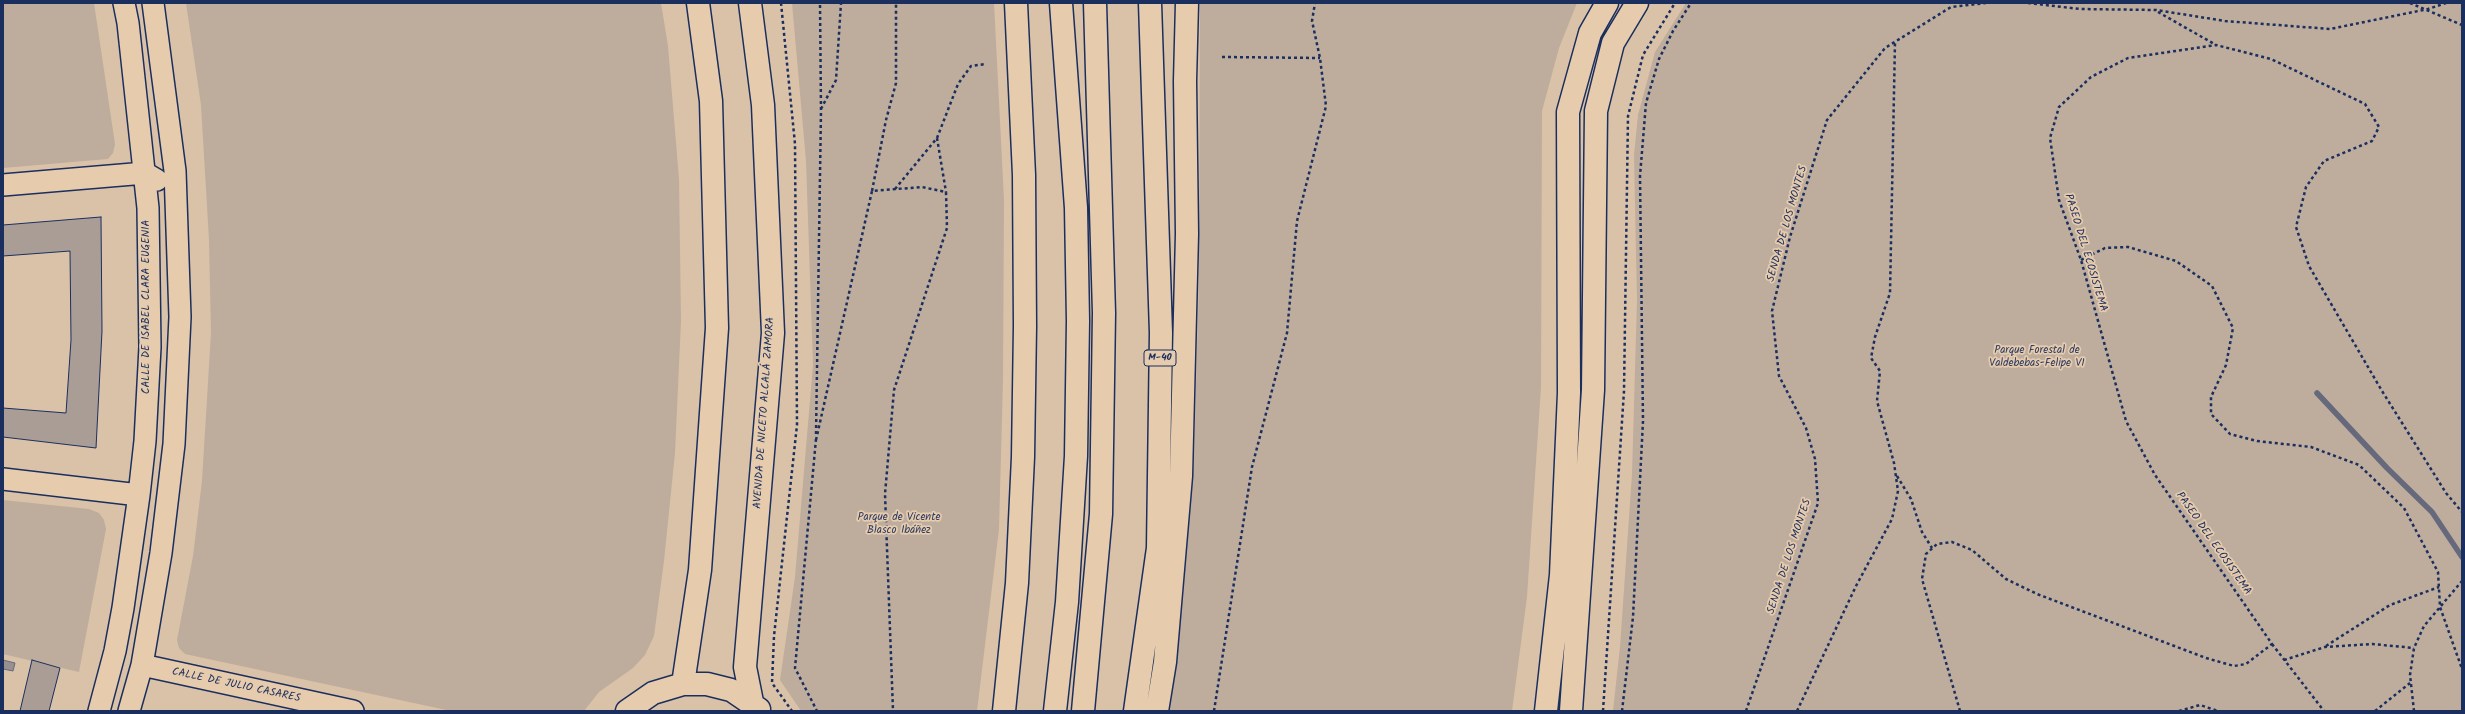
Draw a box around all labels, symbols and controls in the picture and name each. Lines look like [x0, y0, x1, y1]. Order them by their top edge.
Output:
street label: SENDA DE LOS MONTES [1765, 165, 1811, 283]
street label: PASEO DEL ECOSISTEMA [2061, 192, 2109, 314]
street label: CALLE DE ISABEL CLARA EUGENIA [140, 220, 154, 394]
street label: AVENIDA DE NICETO ALCALÁ ZAMORA [752, 317, 778, 509]
park label: Parque Forestal de Valdebebas-Felipe VI [1989, 344, 2085, 370]
road number: M-40 [1144, 350, 1176, 366]
street label: PASEO DEL ECOSISTEMA [2172, 490, 2254, 598]
street label: SENDA DE LOS MONTES [1765, 498, 1815, 616]
park label: Parque de Vicente Blasco Ibáñez [858, 511, 940, 537]
street label: CALLE DE JULIO CASARES [171, 666, 301, 706]

